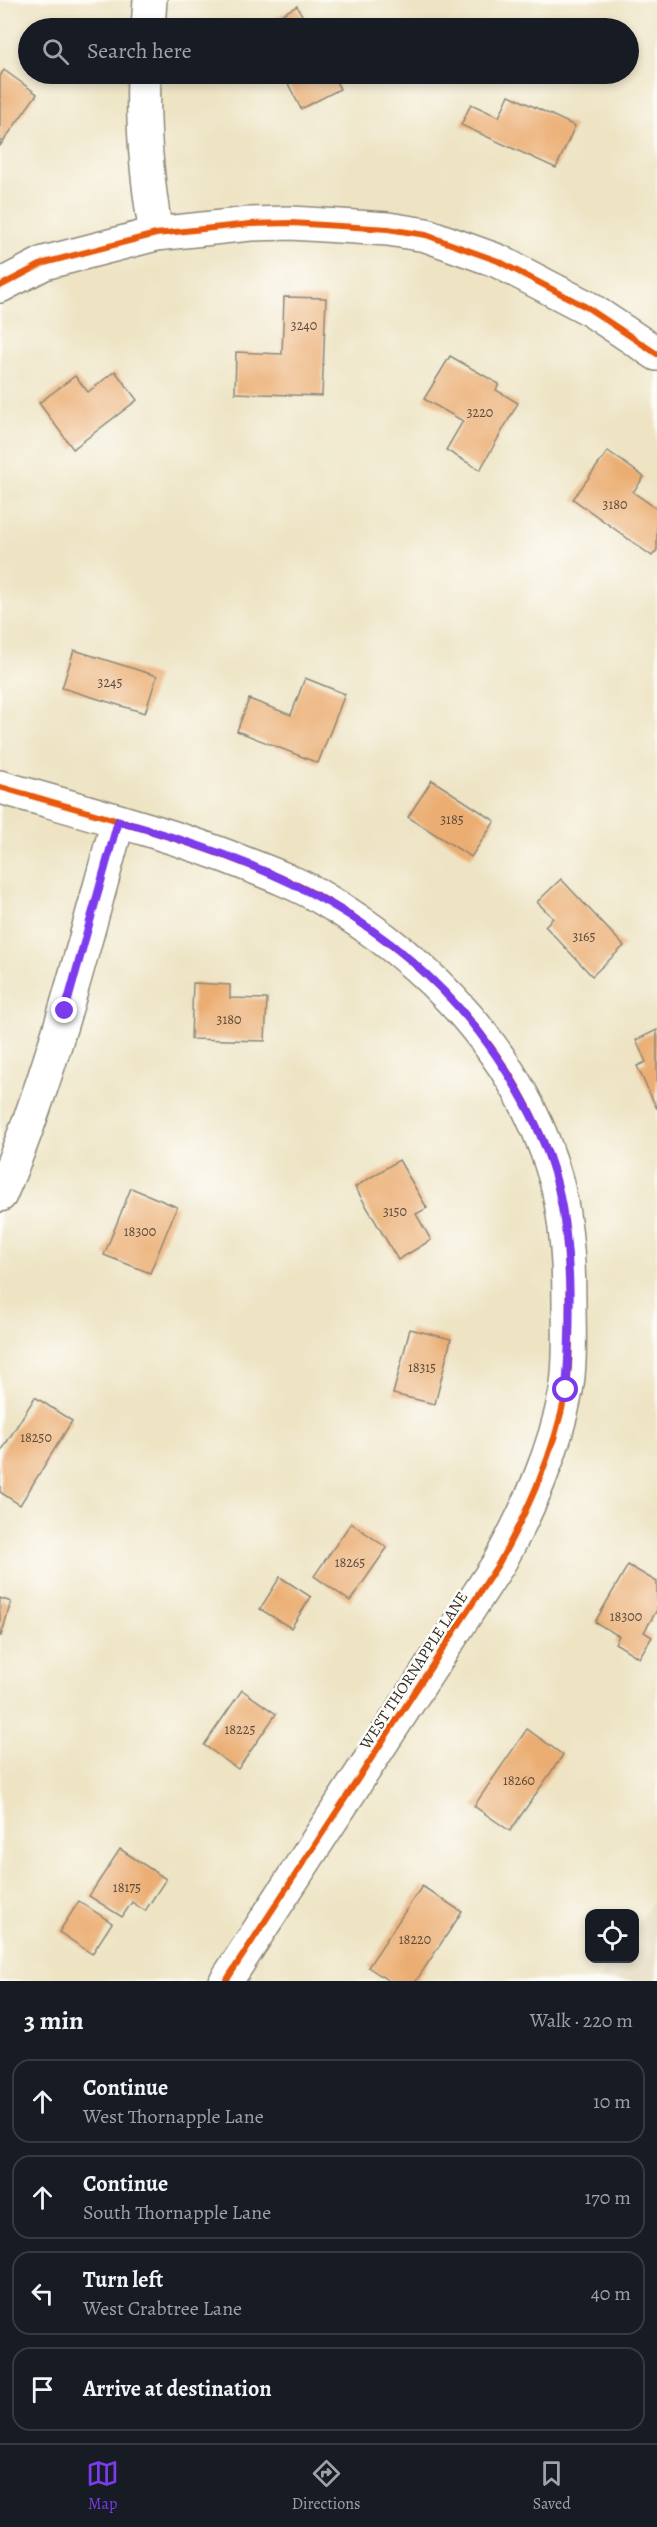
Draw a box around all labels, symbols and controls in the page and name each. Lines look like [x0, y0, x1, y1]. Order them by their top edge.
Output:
search box [18, 18, 639, 84]
icon: search [39, 35, 72, 68]
text: Search here [87, 36, 192, 66]
house number: 3240 [291, 316, 317, 335]
house number: 3220 [467, 403, 493, 422]
house number: 3180 [603, 495, 627, 514]
house number: 3245 [98, 673, 122, 692]
house number: 3185 [440, 810, 464, 829]
house number: 3165 [572, 927, 596, 946]
route end [51, 997, 77, 1023]
house number: 3180 [217, 1010, 241, 1029]
house number: 3150 [383, 1202, 407, 1221]
house number: 18300 [124, 1222, 156, 1241]
house number: 18315 [408, 1358, 436, 1377]
route start [552, 1376, 578, 1402]
house number: 18250 [20, 1428, 52, 1447]
house number: 18265 [335, 1553, 365, 1572]
street label: WEST THORNAPPLE LANE [354, 1587, 473, 1755]
house number: 18300 [610, 1607, 642, 1626]
house number: 18225 [225, 1720, 255, 1739]
house number: 18260 [503, 1771, 535, 1790]
house number: 18175 [113, 1878, 141, 1897]
map controls [585, 1909, 639, 1963]
button: locate [585, 1909, 639, 1963]
house number: 18220 [399, 1930, 431, 1949]
text: 3 min [24, 2003, 84, 2038]
text: Walk · 220 m [530, 2007, 633, 2034]
text: Continue [83, 2073, 168, 2103]
icon: ahead [26, 2085, 59, 2118]
text: 10 m [593, 2088, 631, 2115]
text: West Thornapple Lane [83, 2103, 264, 2130]
text: Continue [83, 2169, 168, 2199]
icon: ahead [26, 2181, 59, 2214]
text: 170 m [585, 2184, 631, 2211]
text: South Thornapple Lane [83, 2199, 271, 2226]
text: Turn left [83, 2265, 163, 2295]
icon: left [26, 2277, 59, 2310]
text: 40 m [591, 2280, 631, 2307]
text: West Crabtree Lane [83, 2295, 242, 2322]
icon: arrive [26, 2373, 59, 2406]
text: Arrive at destination [83, 2374, 272, 2404]
tab: Map [86, 2457, 119, 2515]
tab: Directions [292, 2457, 360, 2515]
tab: Saved [533, 2457, 571, 2515]

